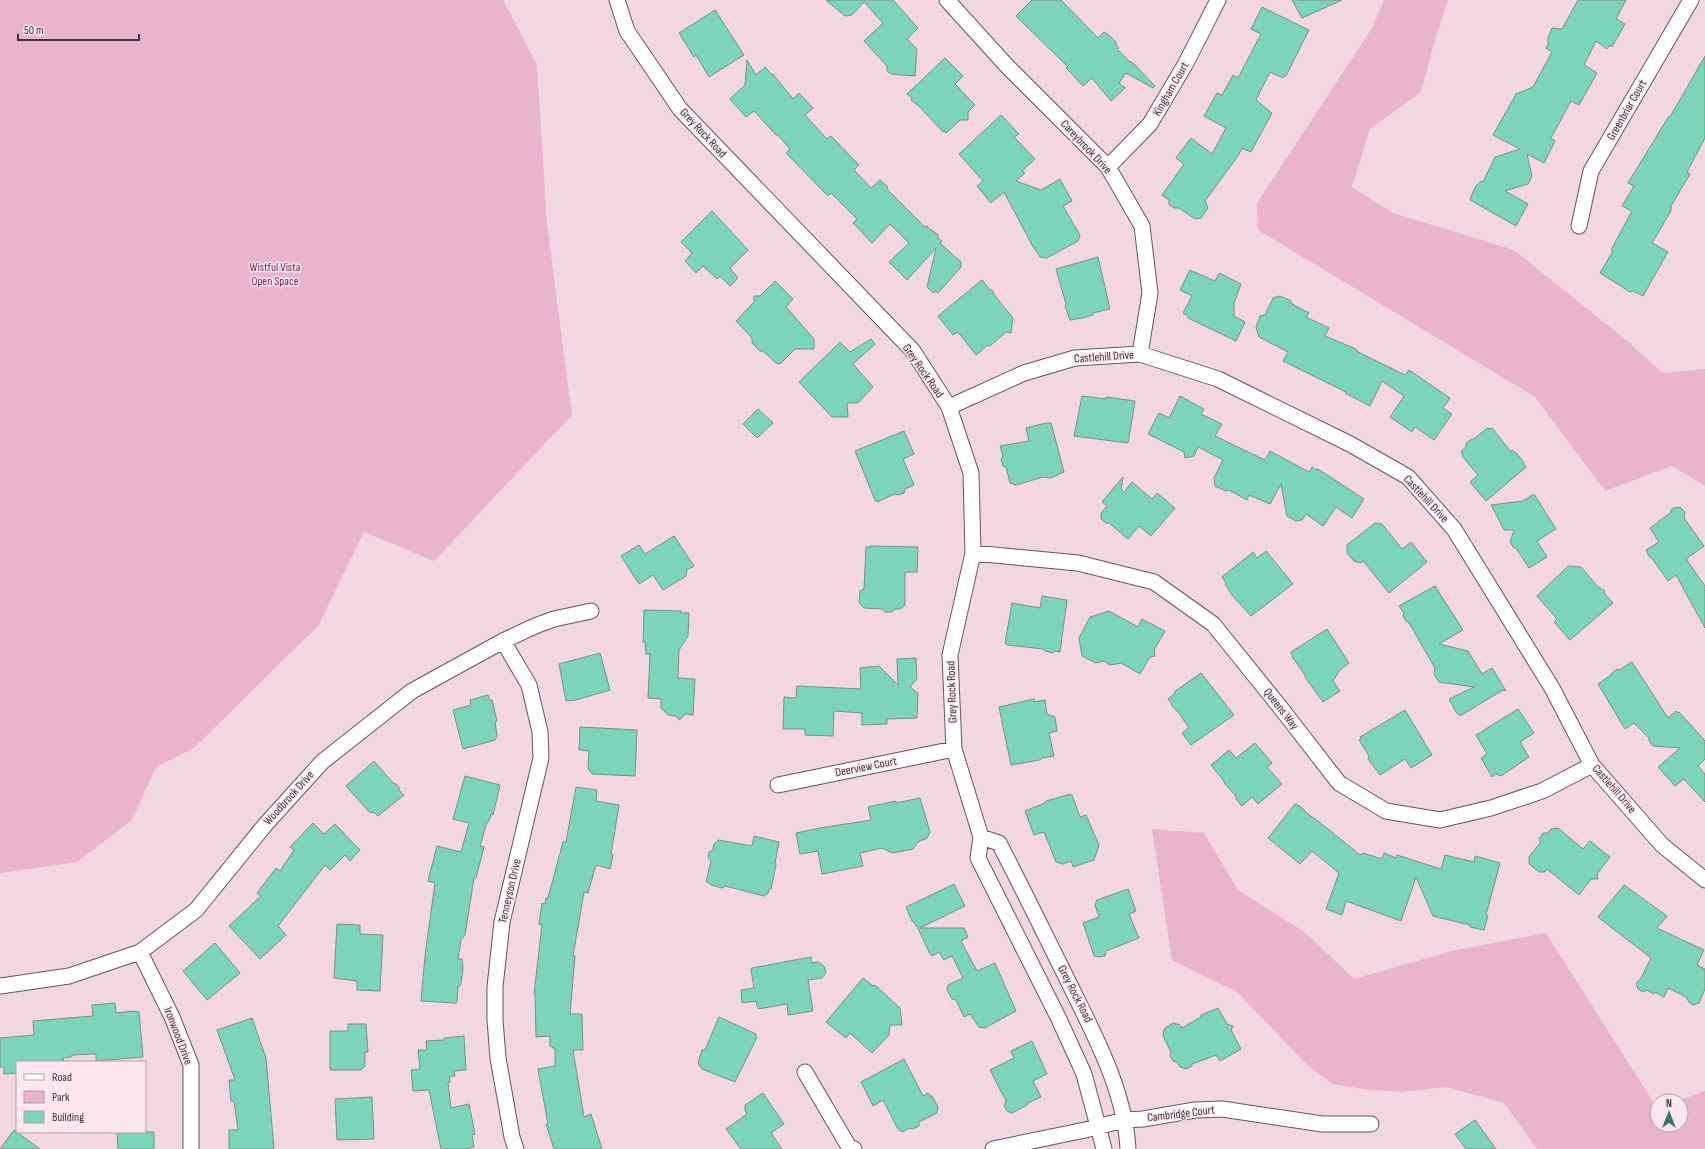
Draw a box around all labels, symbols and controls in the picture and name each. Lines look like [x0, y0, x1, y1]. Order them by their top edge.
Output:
scale bar [18, 16, 139, 42]
text: 50 m [24, 23, 44, 38]
street label: Kingham Court [1150, 59, 1193, 119]
street label: Greenbriar Court [1604, 77, 1651, 143]
street label: Grey Rock Road [676, 105, 730, 161]
street label: Careybrook Drive [1057, 117, 1115, 177]
park label: Wistful Vista Open Space [250, 260, 301, 289]
street label: Grey Rock Road [899, 341, 947, 401]
street label: Castlehill Drive [1074, 347, 1135, 367]
street label: Castlehill Drive [1400, 472, 1452, 526]
street label: Grey Rock Road [943, 661, 961, 723]
street label: Queens Way [1260, 685, 1302, 733]
street label: Deerview Court [834, 754, 898, 780]
street label: Castlehill Drive [1589, 761, 1639, 817]
street label: Woodbrook Drive [261, 768, 318, 828]
street label: Tenneyson Drive [495, 857, 525, 925]
street label: Grey Rock Road [1054, 963, 1096, 1025]
street label: Ironwood Drive [160, 1005, 196, 1067]
legend [16, 1061, 146, 1133]
text: Road [52, 1070, 72, 1085]
text: Park [52, 1090, 70, 1105]
north arrow [1649, 1093, 1689, 1133]
text: N [1666, 1097, 1672, 1110]
street label: Cambridge Court [1146, 1102, 1216, 1126]
text: Building [52, 1110, 84, 1125]

